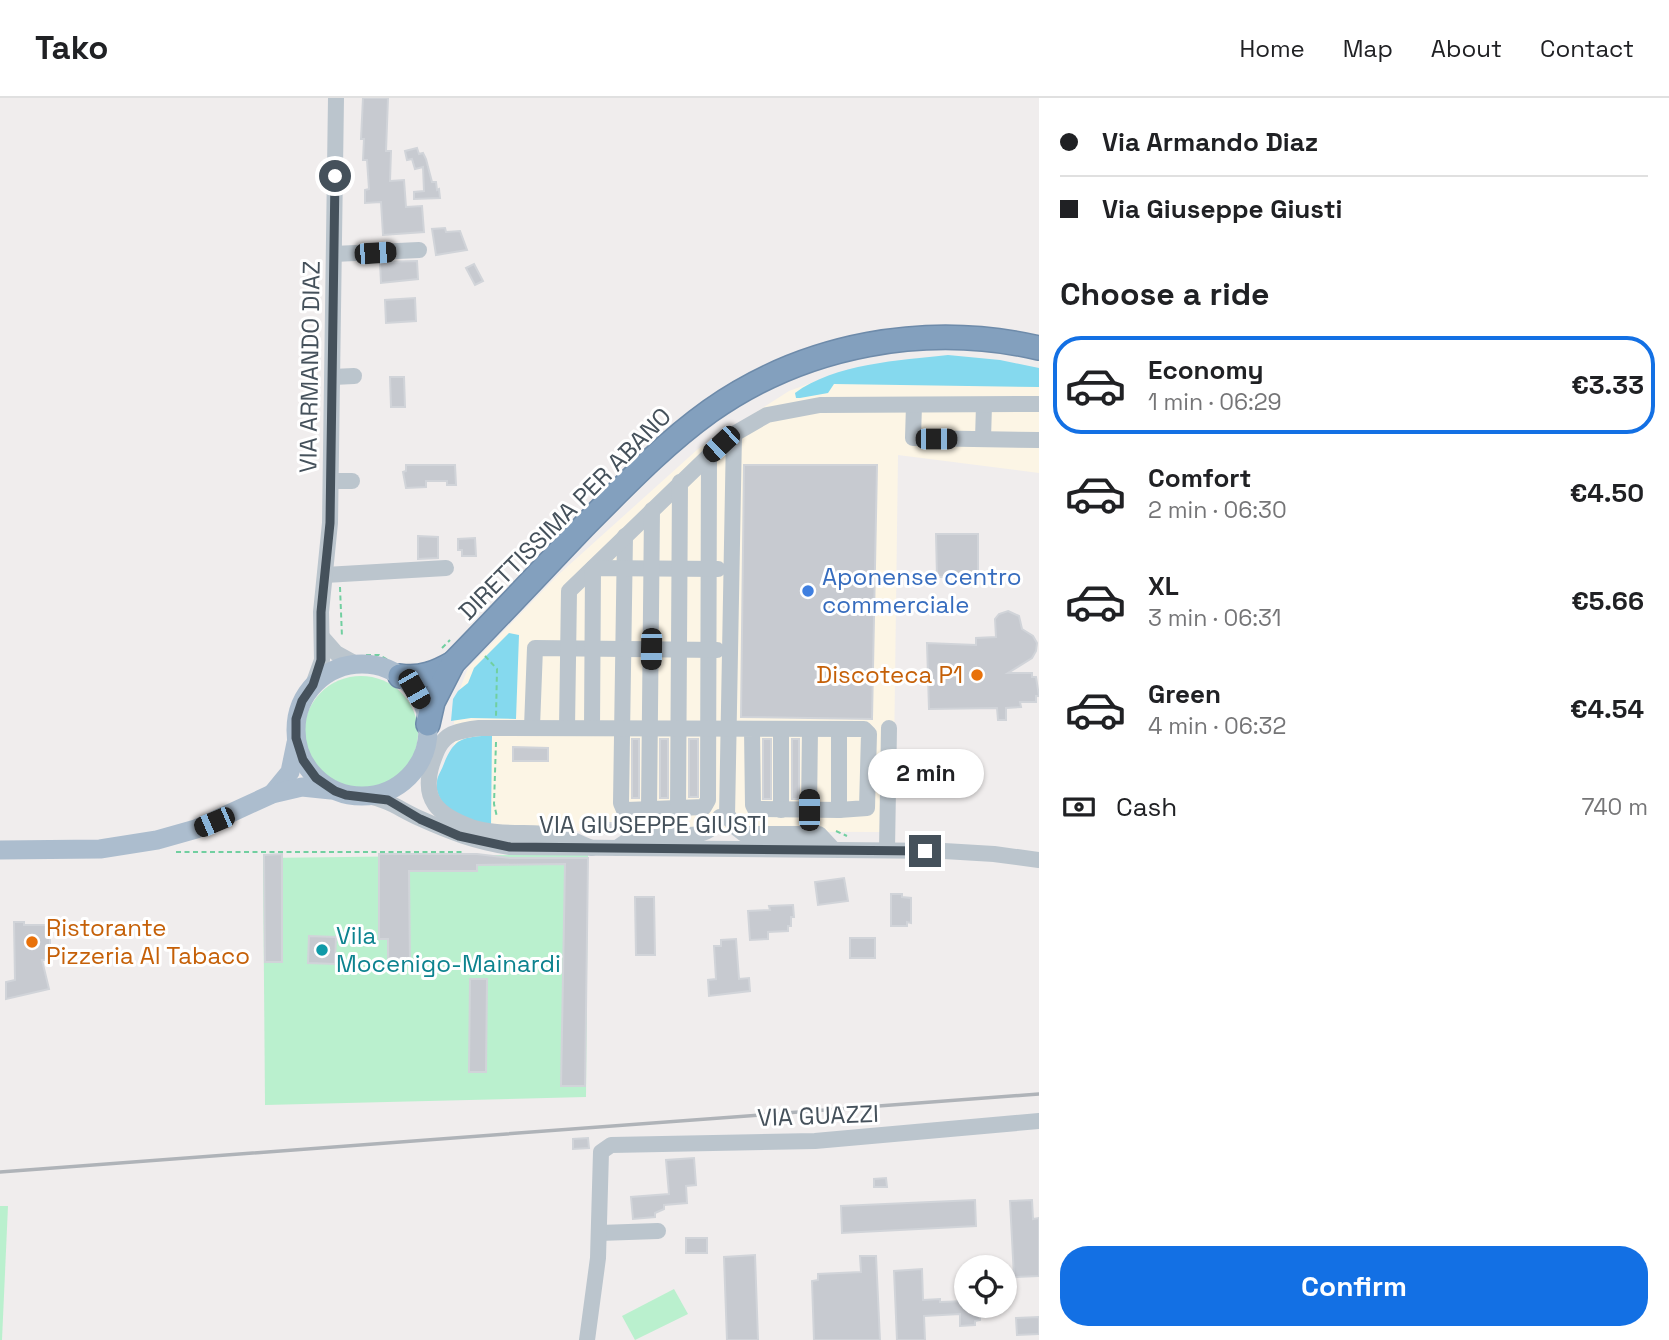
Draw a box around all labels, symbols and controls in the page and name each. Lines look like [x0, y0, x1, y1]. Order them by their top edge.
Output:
text: Tako [35, 27, 108, 69]
text: Home [1239, 33, 1305, 64]
text: Map [1343, 33, 1393, 64]
text: About [1431, 33, 1502, 64]
text: Contact [1540, 33, 1634, 64]
text: Via Armando Diaz [1102, 125, 1318, 159]
route start [319, 160, 351, 192]
text: Via Giuseppe Giusti [1102, 192, 1342, 226]
car [354, 241, 397, 265]
street label: VIA ARMANDO DIAZ [292, 261, 327, 473]
text: Choose a ride [1060, 274, 1270, 314]
text: Economy [1148, 353, 1264, 387]
icon: car [1064, 354, 1127, 417]
text: €3.33 [1571, 368, 1644, 402]
text: 1 min · 06:29 [1148, 387, 1282, 417]
street label: DIRETTISSIMA PER ABANO [452, 401, 678, 627]
car [699, 422, 744, 466]
car [916, 429, 958, 450]
text: Comfort [1148, 461, 1251, 495]
icon: car [1064, 462, 1127, 525]
text: €4.50 [1570, 476, 1644, 510]
text: 2 min · 06:30 [1148, 495, 1287, 525]
place label: Aponense centro commerciale [822, 561, 1022, 620]
text: XL [1148, 569, 1179, 603]
icon: car [1064, 570, 1127, 633]
marker: Aponense centro commerciale [800, 583, 816, 599]
text: €5.66 [1571, 584, 1644, 618]
text: 3 min · 06:31 [1148, 603, 1281, 633]
car [641, 628, 662, 670]
place label: Discoteca P1 [816, 659, 963, 690]
car [395, 666, 434, 712]
marker: Discoteca P1 [969, 667, 985, 683]
text: Green [1148, 677, 1221, 711]
icon: car [1064, 678, 1127, 741]
text: €4.54 [1570, 692, 1644, 726]
text: 4 min · 06:32 [1148, 711, 1286, 741]
callout: 2 min [867, 750, 983, 798]
text: 2 min [896, 758, 956, 788]
icon: cash [1060, 788, 1098, 826]
car [799, 789, 820, 831]
text: Cash [1116, 790, 1177, 824]
text: 740 m [1582, 792, 1648, 822]
car [191, 804, 238, 840]
street label: VIA GIUSEPPE GIUSTI [539, 809, 767, 840]
route end [909, 835, 941, 867]
place label: Ristorante Pizzeria Al Tabaco [46, 912, 250, 971]
place label: Vila Mocenigo-Mainardi [336, 920, 561, 979]
marker: Ristorante Pizzeria Al Tabaco [24, 934, 40, 950]
marker: Vila Mocenigo-Mainardi [314, 942, 330, 958]
street label: VIA GUAZZI [757, 1098, 879, 1133]
button: Confirm [1060, 1246, 1648, 1326]
map controls [954, 1255, 1017, 1318]
button: locate [954, 1255, 1017, 1318]

